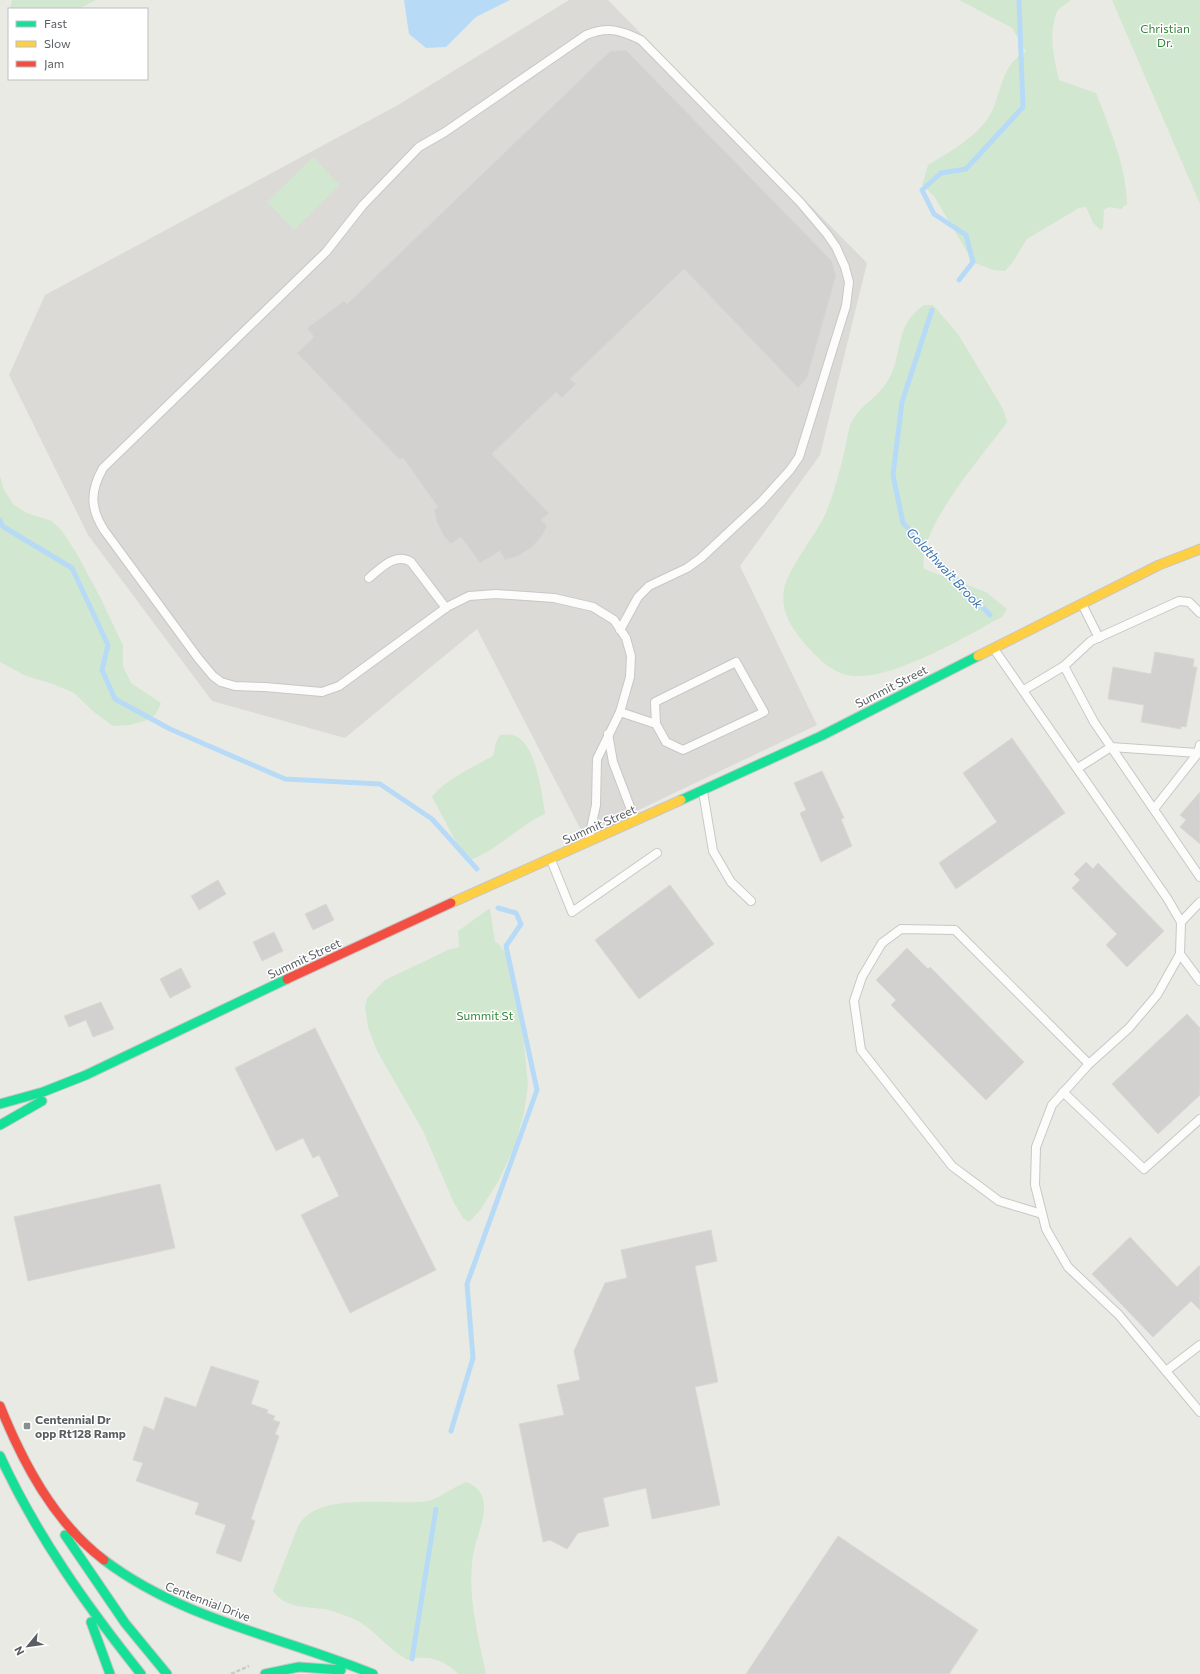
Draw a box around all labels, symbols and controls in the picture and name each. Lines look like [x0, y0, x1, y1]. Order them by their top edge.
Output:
legend [8, 8, 148, 80]
text: Fast [44, 16, 67, 30]
park label: Christian Dr. [1140, 21, 1190, 49]
text: Slow [44, 36, 71, 50]
text: Jam [44, 56, 64, 71]
water label: Goldthwait Brook [903, 524, 987, 612]
street label: Summit Street [853, 662, 929, 710]
street label: Summit Street [560, 802, 638, 846]
street label: Summit Street [265, 935, 343, 981]
park label: Summit St [457, 1008, 513, 1022]
place label: Centennial Dr opp Rt128 Ramp [35, 1412, 126, 1440]
marker: Centennial Dr opp Rt128 Ramp [22, 1421, 32, 1431]
street label: Centennial Drive [163, 1578, 253, 1624]
north arrow [8, 1626, 48, 1666]
text: N [11, 1644, 27, 1658]

